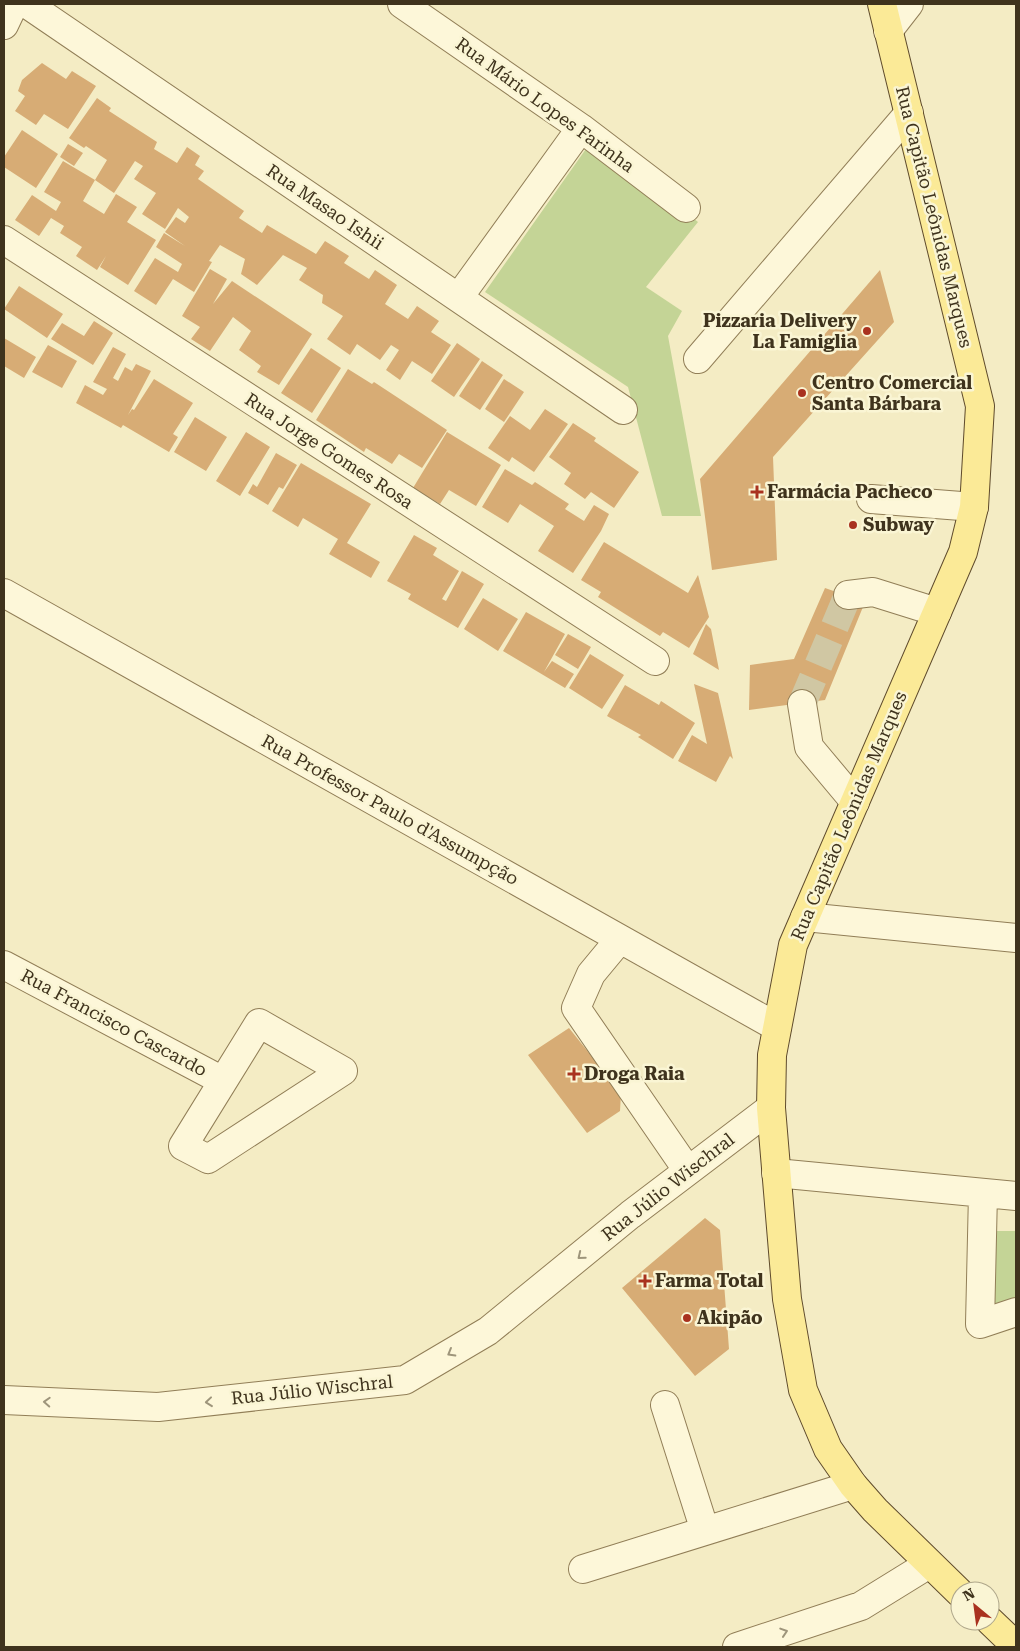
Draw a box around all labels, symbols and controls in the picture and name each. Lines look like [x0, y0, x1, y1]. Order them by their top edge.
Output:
street label: Rua Mário Lopes Farinha [452, 33, 639, 177]
street label: Rua Capitão Leônidas Marques [892, 84, 977, 350]
street label: Rua Masao Ishii [263, 160, 388, 254]
place label: Pizzaria Delivery La Famiglia [703, 310, 857, 352]
marker: Pizzaria Delivery La Famiglia [861, 325, 873, 337]
place label: Centro Comercial Santa Bárbara [812, 372, 972, 414]
marker: Centro Comercial Santa Bárbara [796, 387, 808, 399]
street label: Rua Jorge Gomes Rosa [241, 388, 418, 513]
place label: Farmácia Pacheco [767, 481, 933, 502]
marker: Farmácia Pacheco [751, 486, 763, 498]
place label: Subway [863, 514, 934, 535]
marker: Subway [847, 519, 859, 531]
street label: Rua Capitão Leônidas Marques [786, 688, 911, 944]
street label: Rua Professor Paulo d'Assumpção [258, 730, 522, 889]
street label: Rua Francisco Cascardo [18, 965, 211, 1081]
place label: Droga Raia [584, 1063, 685, 1084]
marker: Droga Raia [568, 1068, 580, 1080]
street label: Rua Júlio Wischral [597, 1128, 739, 1245]
one-way arrow [577, 1250, 586, 1259]
place label: Farma Total [655, 1270, 764, 1291]
marker: Farma Total [639, 1275, 651, 1287]
place label: Akipão [697, 1307, 763, 1328]
marker: Akipão [681, 1312, 693, 1324]
one-way arrow [447, 1347, 456, 1357]
street label: Rua Júlio Wischral [230, 1371, 394, 1408]
one-way arrow [43, 1396, 51, 1407]
one-way arrow [205, 1396, 213, 1407]
north arrow [950, 1581, 1000, 1631]
text: N [960, 1585, 977, 1604]
one-way arrow [779, 1628, 787, 1638]

